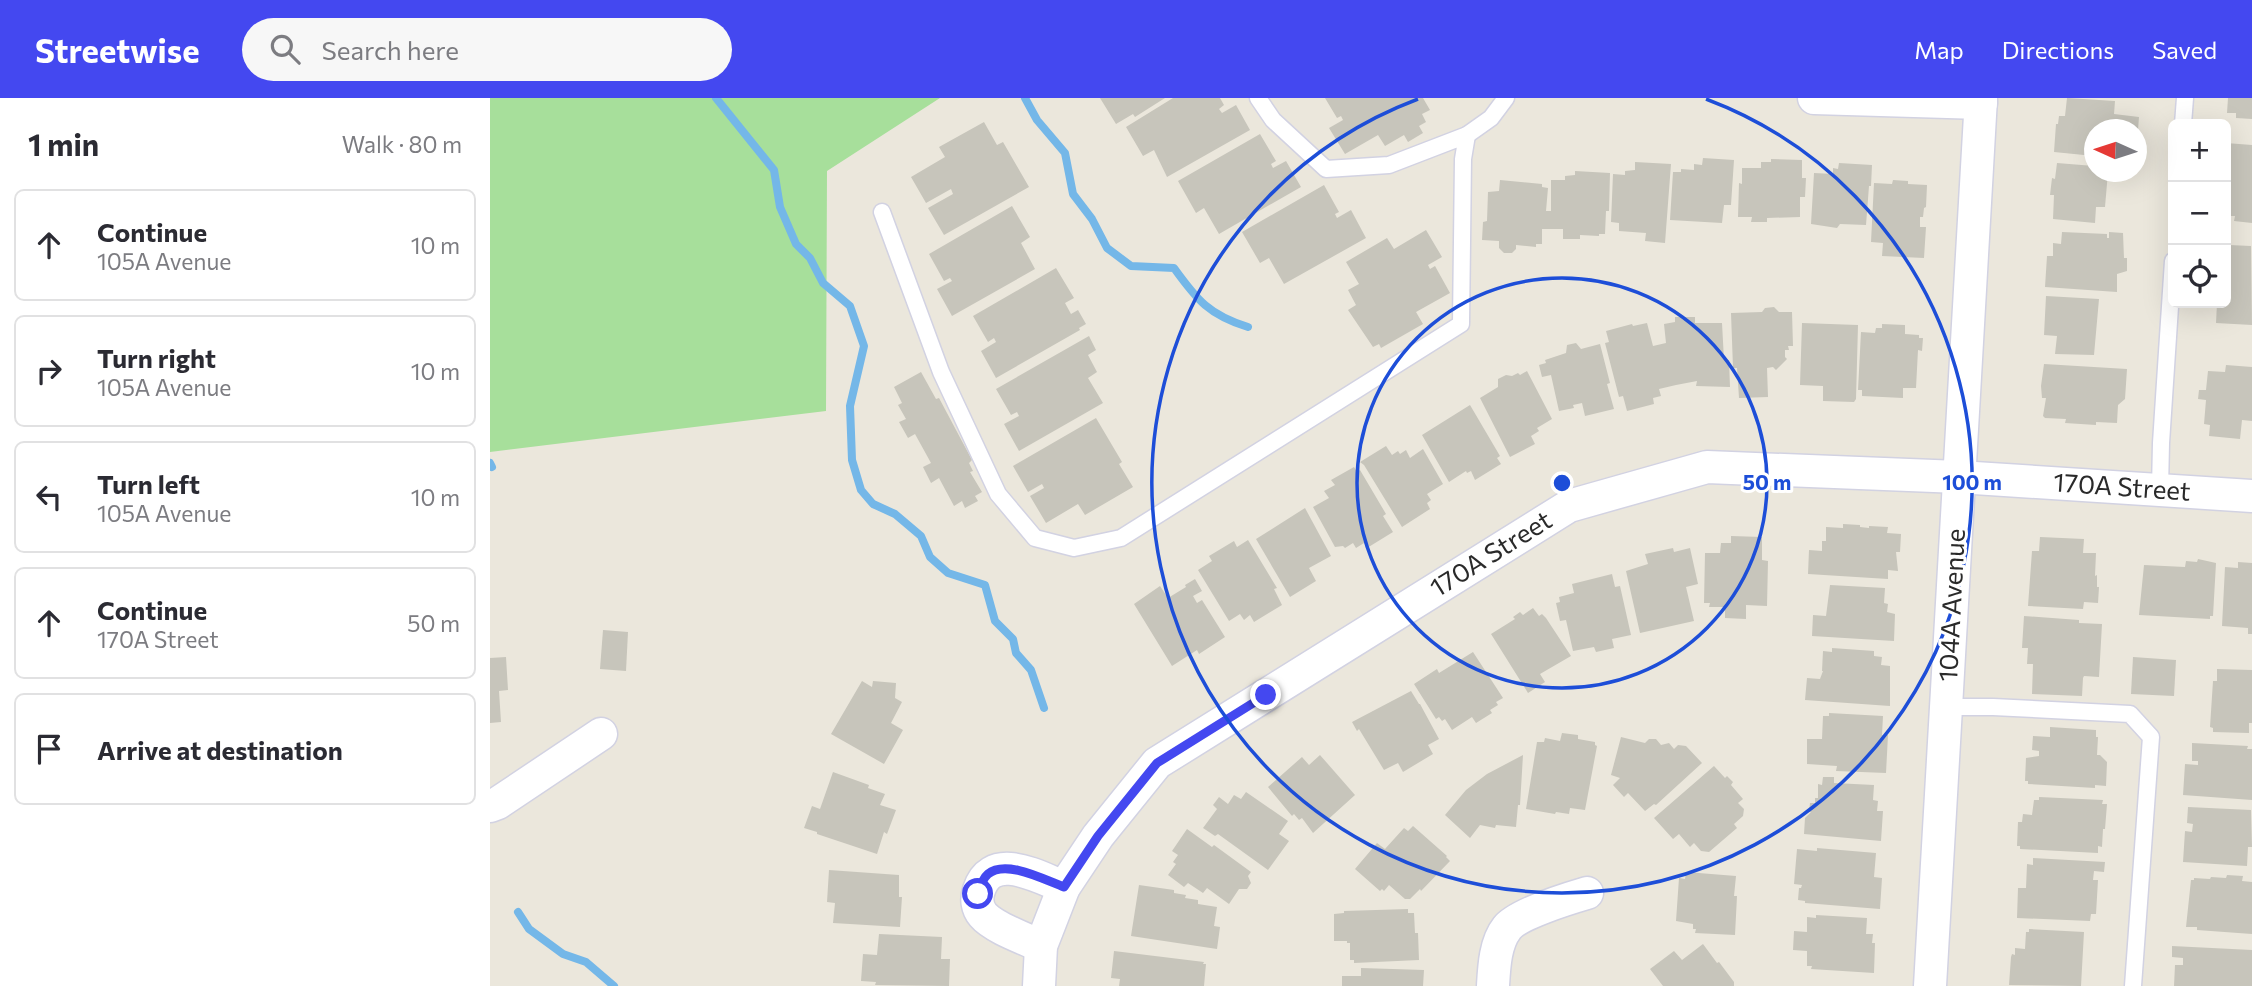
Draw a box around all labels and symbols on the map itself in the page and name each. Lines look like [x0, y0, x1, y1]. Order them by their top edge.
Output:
north arrow [2084, 119, 2147, 182]
street label: 170A Street [2052, 465, 2192, 506]
text: 50 m [1743, 469, 1791, 494]
text: 100 m [1942, 469, 2002, 494]
centre of rings [1550, 471, 1574, 495]
street label: 170A Street [1424, 503, 1557, 602]
street label: 104A Avenue [1931, 528, 1970, 682]
route end [1250, 679, 1281, 710]
route start [962, 878, 993, 909]

